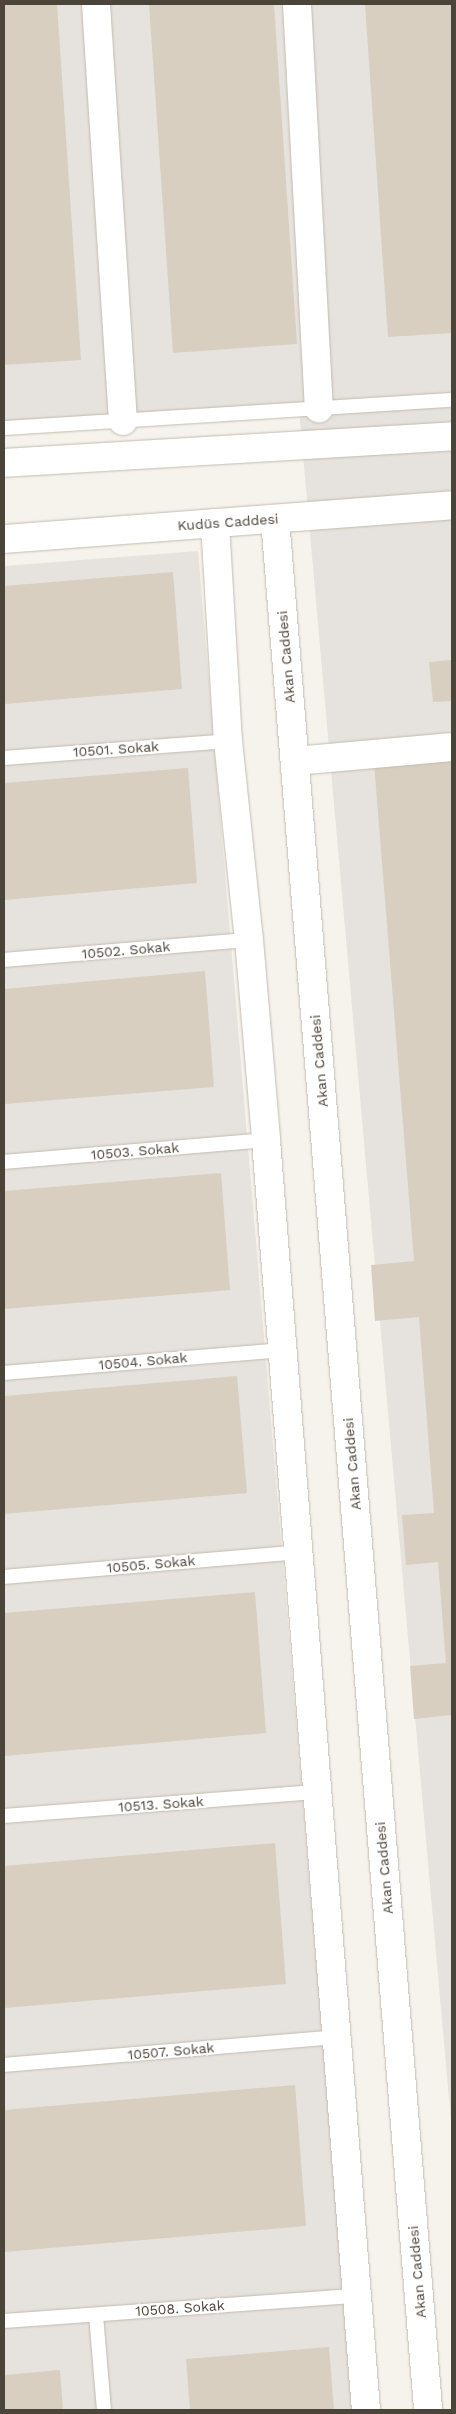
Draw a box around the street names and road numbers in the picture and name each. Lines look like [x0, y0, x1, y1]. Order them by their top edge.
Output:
street label: Kudüs Caddesi [177, 510, 279, 534]
street label: Akan Caddesi [274, 610, 298, 704]
street label: 10501. Sokak [73, 738, 159, 760]
street label: 10502. Sokak [81, 938, 171, 962]
street label: Akan Caddesi [307, 1014, 331, 1108]
street label: 10503. Sokak [90, 1139, 180, 1163]
street label: 10504. Sokak [98, 1349, 188, 1373]
street label: Akan Caddesi [340, 1417, 364, 1511]
street label: 10505. Sokak [106, 1552, 196, 1576]
street label: 10513. Sokak [118, 1793, 204, 1815]
street label: Akan Caddesi [372, 1821, 396, 1915]
street label: 10507. Sokak [127, 2039, 215, 2063]
street label: Akan Caddesi [405, 2225, 429, 2319]
street label: 10508. Sokak [135, 2297, 225, 2319]

